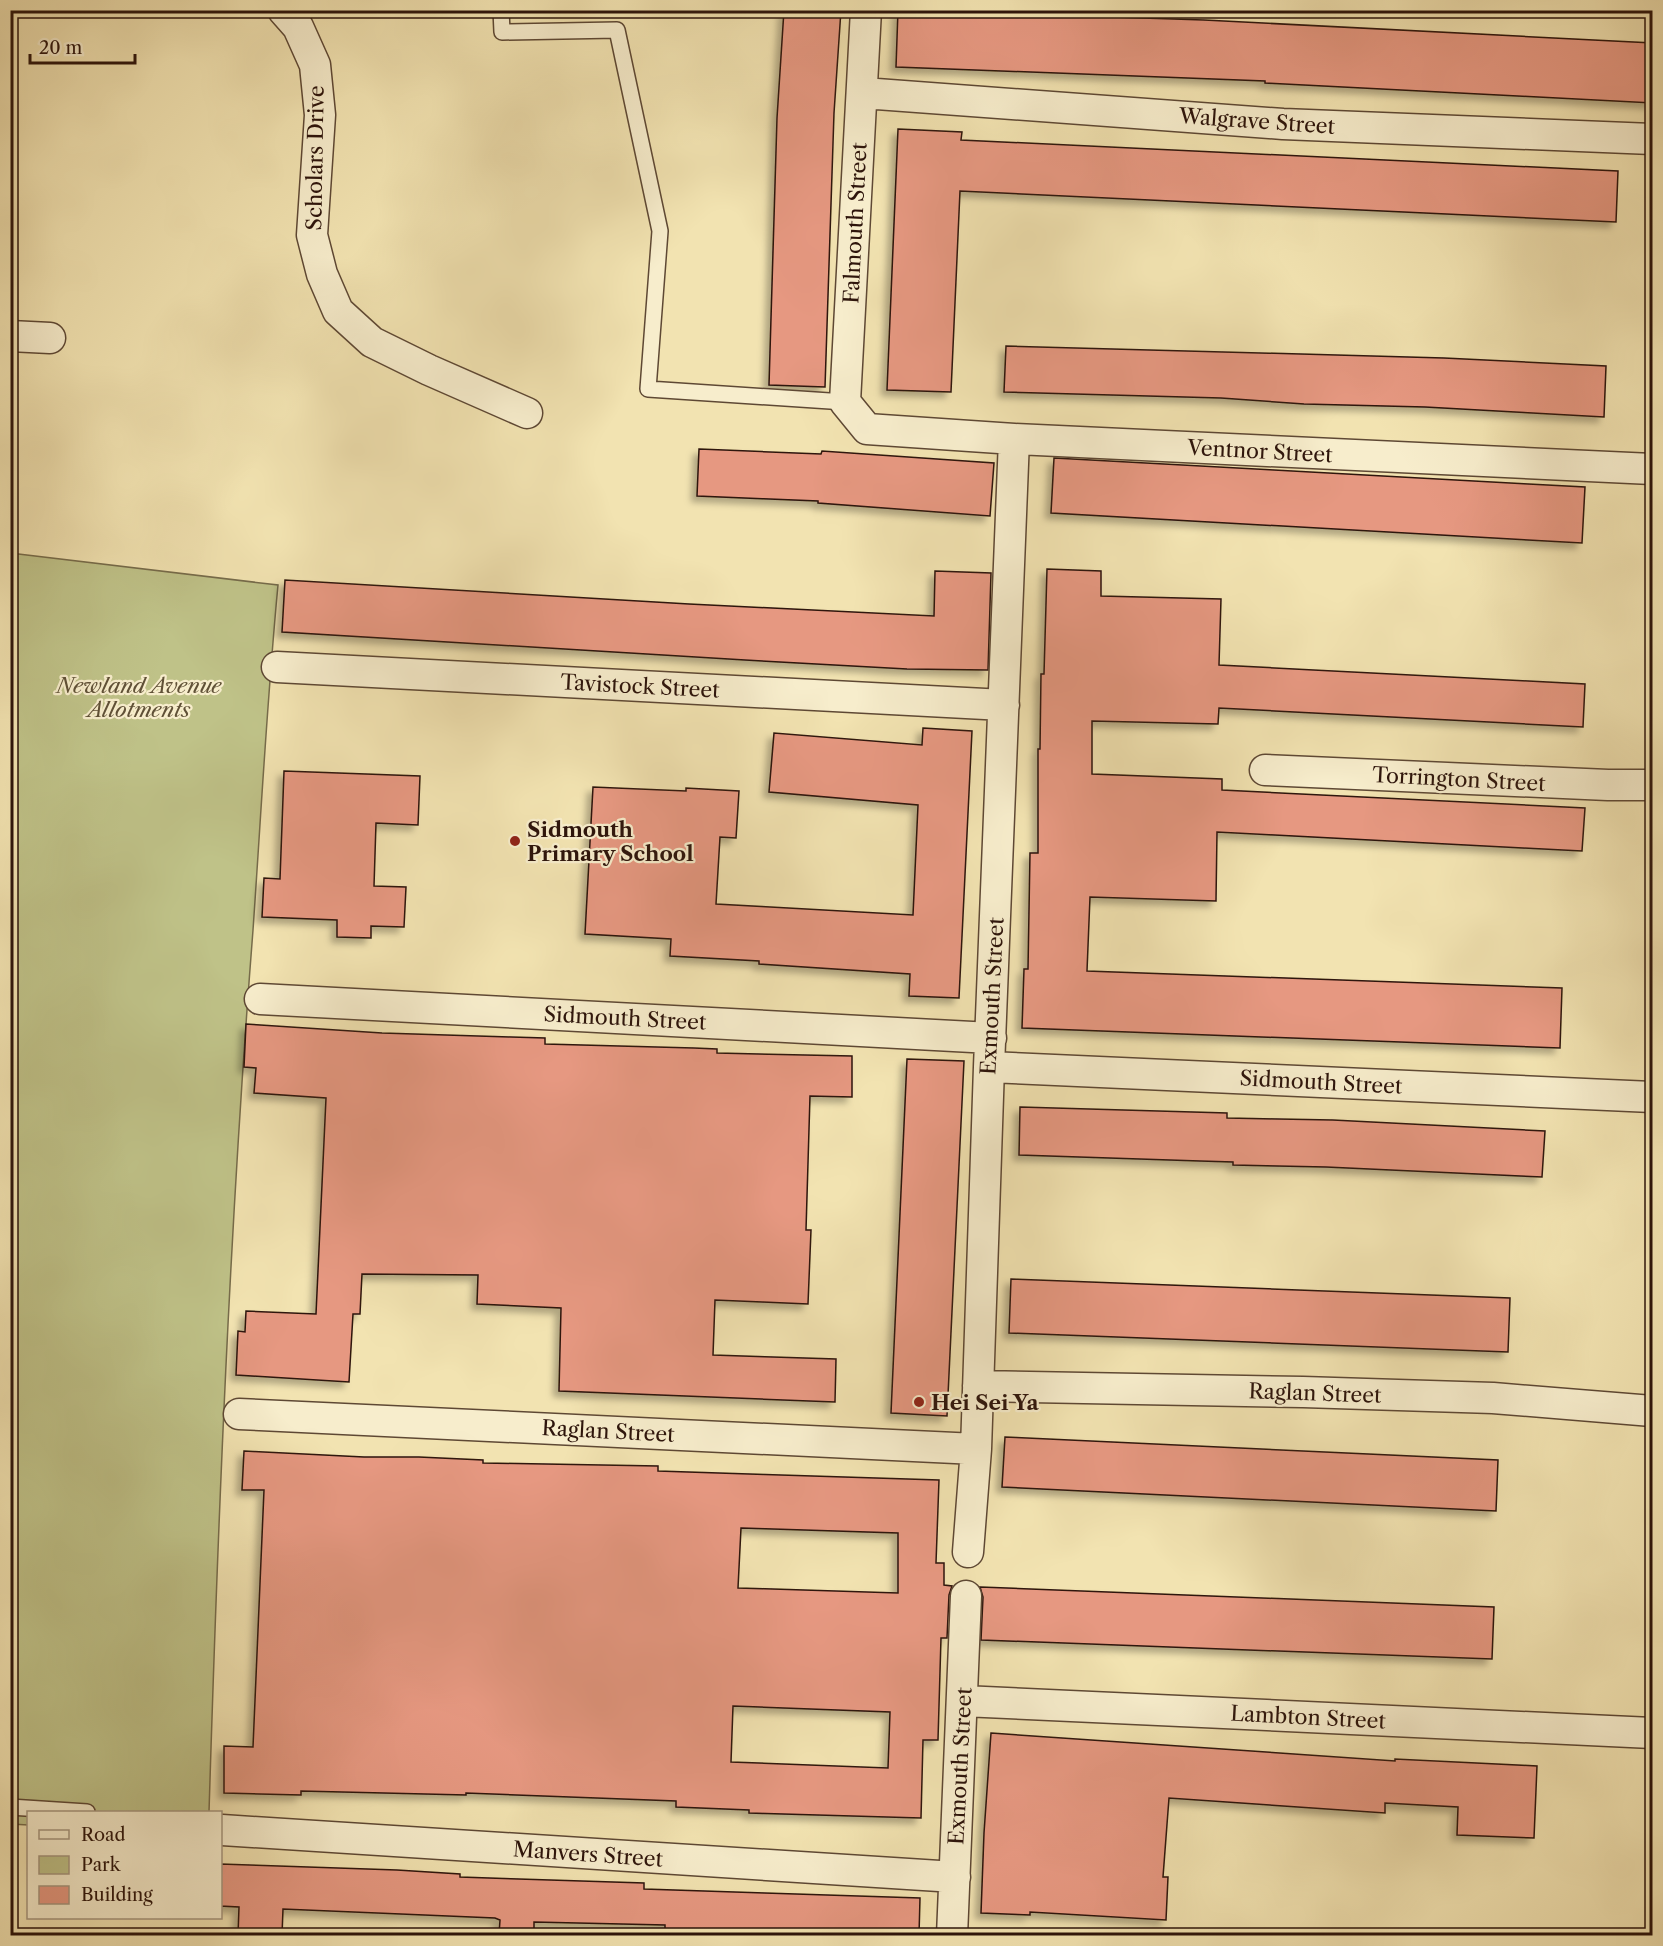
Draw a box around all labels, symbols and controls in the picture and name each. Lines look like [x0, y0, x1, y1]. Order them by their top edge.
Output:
scale bar [30, 27, 135, 65]
text: 20 m [39, 37, 83, 59]
street label: Scholars Drive [301, 85, 329, 231]
street label: Walgrave Street [1177, 103, 1336, 139]
street label: Falmouth Street [838, 141, 872, 304]
street label: Ventnor Street [1186, 435, 1334, 467]
street label: Tavistock Street [560, 669, 721, 703]
park label: Newland Avenue Allotments [55, 673, 222, 722]
street label: Torrington Street [1372, 762, 1547, 796]
place label: Sidmouth Primary School [527, 817, 694, 866]
marker: Sidmouth Primary School [508, 834, 522, 848]
street label: Exmouth Street [975, 916, 1009, 1075]
street label: Sidmouth Street [543, 1001, 708, 1035]
street label: Sidmouth Street [1239, 1065, 1404, 1099]
street label: Raglan Street [1248, 1378, 1383, 1408]
place label: Hei Sei Ya [931, 1390, 1040, 1415]
marker: Hei Sei Ya [912, 1395, 926, 1409]
street label: Raglan Street [541, 1415, 676, 1447]
street label: Exmouth Street [943, 1686, 977, 1845]
street label: Lambton Street [1230, 1700, 1387, 1734]
legend [27, 1811, 222, 1919]
text: Road [81, 1824, 126, 1846]
street label: Manvers Street [512, 1836, 664, 1872]
text: Park [81, 1854, 122, 1876]
text: Building [81, 1884, 153, 1906]

